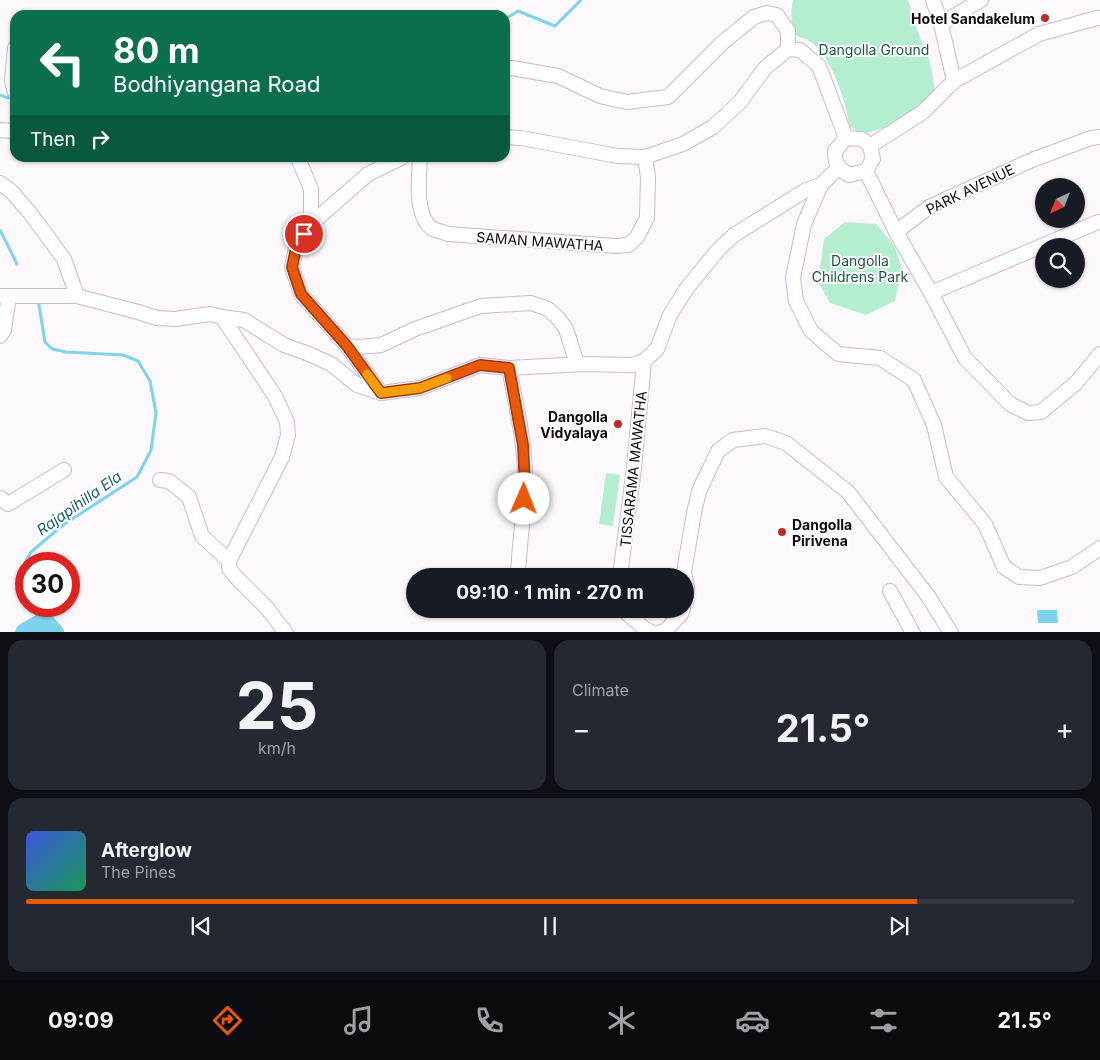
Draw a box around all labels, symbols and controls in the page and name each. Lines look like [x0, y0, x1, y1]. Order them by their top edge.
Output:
place label: Hotel Sandakelum [911, 10, 1035, 27]
marker: Hotel Sandakelum [1039, 12, 1051, 24]
text: 80 m [113, 29, 200, 71]
icon: left [30, 30, 95, 95]
park label: Dangolla Ground [819, 41, 929, 58]
text: Bodhiyangana Road [113, 71, 320, 97]
icon: right [86, 125, 114, 153]
text: Then [30, 128, 76, 151]
street label: PARK AVENUE [923, 160, 1017, 218]
north arrow [1035, 178, 1085, 228]
map controls [1035, 178, 1085, 288]
pin [283, 213, 325, 255]
icon: arrive [290, 220, 318, 248]
street label: SAMAN MAWATHA [476, 228, 605, 254]
button: search [1035, 238, 1085, 288]
park label: Dangolla Childrens Park [812, 252, 909, 285]
street label: TISSARAMA MAWATHA [616, 389, 650, 548]
place label: Dangolla Vidyalaya [540, 408, 608, 441]
marker: Dangolla Vidyalaya [612, 418, 624, 430]
water label: Rajapihilla Ela [33, 467, 125, 539]
position arrow [497, 472, 549, 524]
place label: Dangolla Pirivena [792, 516, 852, 549]
marker: Dangolla Pirivena [776, 526, 788, 538]
speed limit sign: 30 [15, 552, 80, 617]
text: 09:10 · 1 min · 270 m [456, 581, 644, 604]
text: 25 [236, 666, 318, 745]
text: Climate [572, 680, 629, 700]
text: 21.5° [776, 705, 870, 751]
text: − [572, 712, 591, 746]
text: + [1055, 712, 1074, 746]
text: km/h [258, 738, 296, 758]
text: Afterglow [101, 839, 192, 862]
text: The Pines [101, 862, 176, 882]
icon: previous [187, 912, 215, 940]
icon: pause [536, 912, 564, 940]
icon: next [885, 912, 913, 940]
icon: directions [210, 1003, 245, 1038]
icon: music [341, 1003, 376, 1038]
icon: phone [472, 1003, 507, 1038]
icon: climate [604, 1003, 639, 1038]
icon: car [735, 1003, 770, 1038]
icon: filters [866, 1003, 901, 1038]
text: 09:09 [48, 1007, 114, 1033]
text: 21.5° [997, 1007, 1052, 1033]

